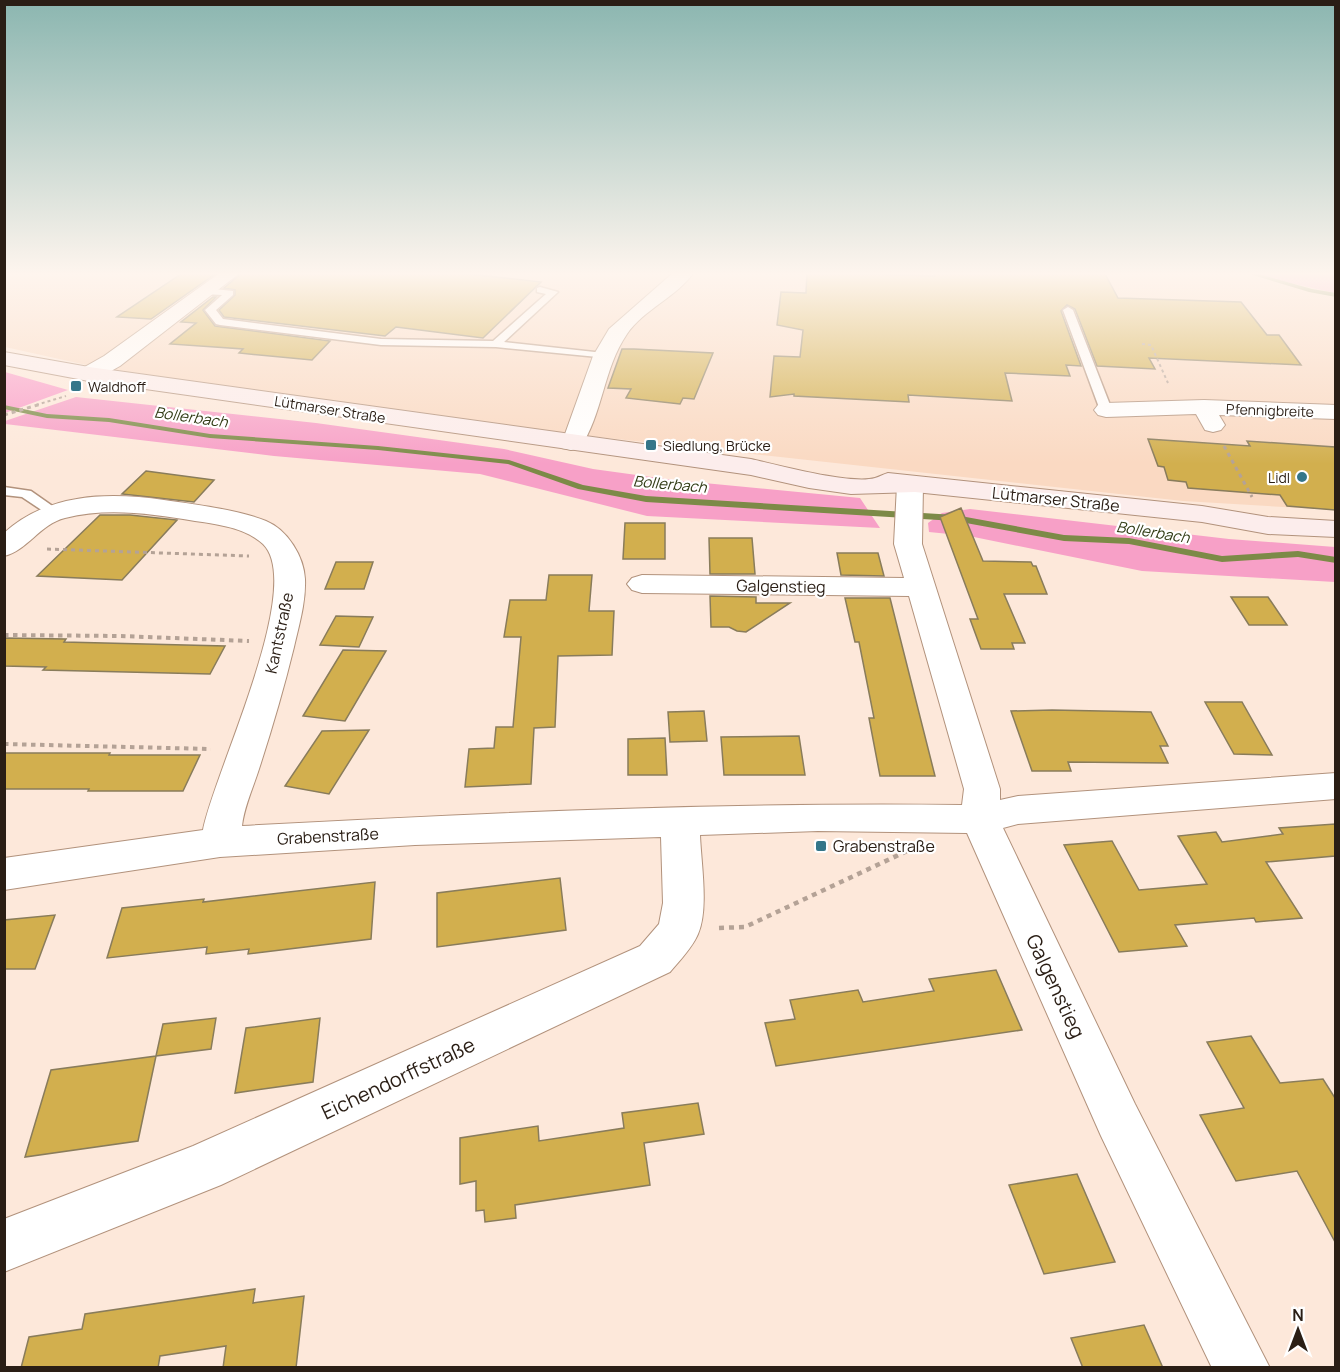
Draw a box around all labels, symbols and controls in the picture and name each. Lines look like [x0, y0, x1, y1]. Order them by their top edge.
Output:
place label: Waldhoff [88, 377, 146, 396]
marker: Waldhoff [69, 379, 83, 393]
street label: Lütmarser Straße [273, 391, 387, 427]
street label: Pfennigbreite [1226, 399, 1314, 421]
water label: Bollerbach [153, 401, 230, 433]
place label: Siedlung, Brücke [663, 436, 771, 455]
marker: Siedlung, Brücke [644, 438, 658, 452]
place label: Lidl [1268, 468, 1290, 487]
water label: Bollerbach [632, 470, 709, 498]
marker: Lidl [1295, 470, 1309, 484]
street label: Lütmarser Straße [991, 481, 1121, 517]
water label: Bollerbach [1115, 516, 1192, 548]
street label: Galgenstieg [736, 574, 826, 598]
street label: Kantstraße [260, 590, 298, 676]
street label: Grabenstraße [277, 822, 379, 850]
place label: Grabenstraße [833, 835, 935, 857]
marker: Grabenstraße [814, 839, 828, 853]
street label: Galgenstieg [1020, 930, 1092, 1042]
street label: Eichendorffstraße [317, 1031, 479, 1125]
north arrow [1268, 1300, 1328, 1360]
text: N [1292, 1304, 1304, 1326]

